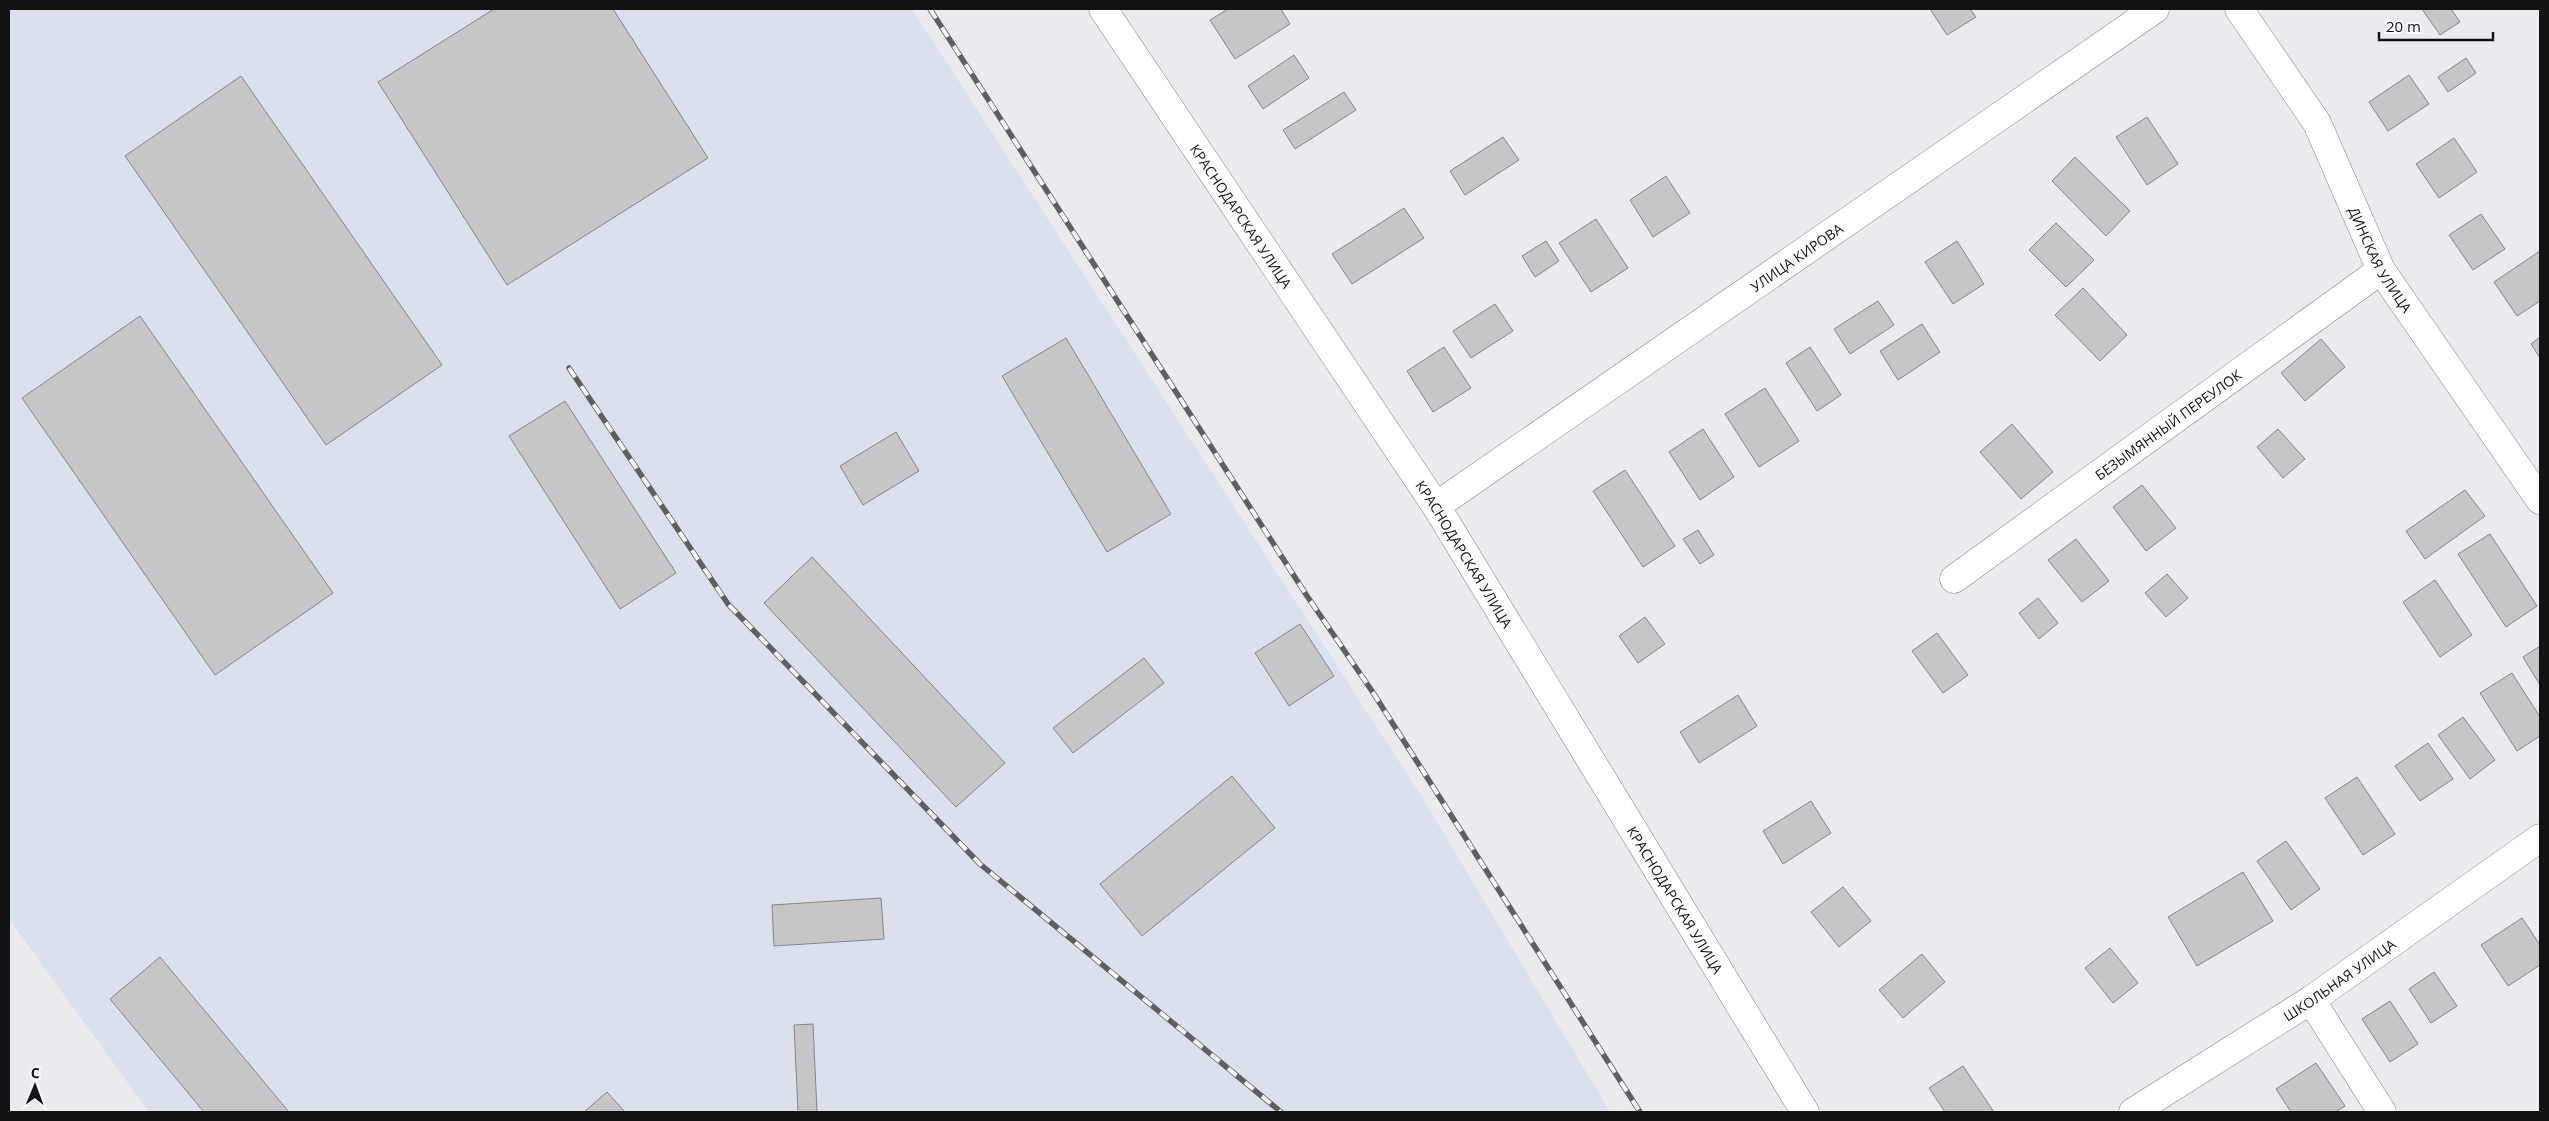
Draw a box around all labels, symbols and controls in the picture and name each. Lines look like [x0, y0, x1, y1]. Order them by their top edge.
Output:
scale bar [2379, 10, 2493, 42]
text: 20 m [2386, 16, 2421, 36]
street label: КРАСНОДАРСКАЯ УЛИЦА [1186, 140, 1297, 292]
street label: ДИНСКАЯ УЛИЦА [2345, 204, 2417, 316]
street label: УЛИЦА КИРОВА [1746, 218, 1846, 296]
street label: БЕЗЫМЯННЫЙ ПЕРЕУЛОК [2091, 364, 2245, 484]
street label: КРАСНОДАРСКАЯ УЛИЦА [1412, 477, 1517, 631]
street label: КРАСНОДАРСКАЯ УЛИЦА [1623, 822, 1728, 977]
street label: ШКОЛЬНАЯ УЛИЦА [2279, 934, 2399, 1025]
north arrow [10, 1061, 60, 1111]
text: С [31, 1063, 40, 1082]

